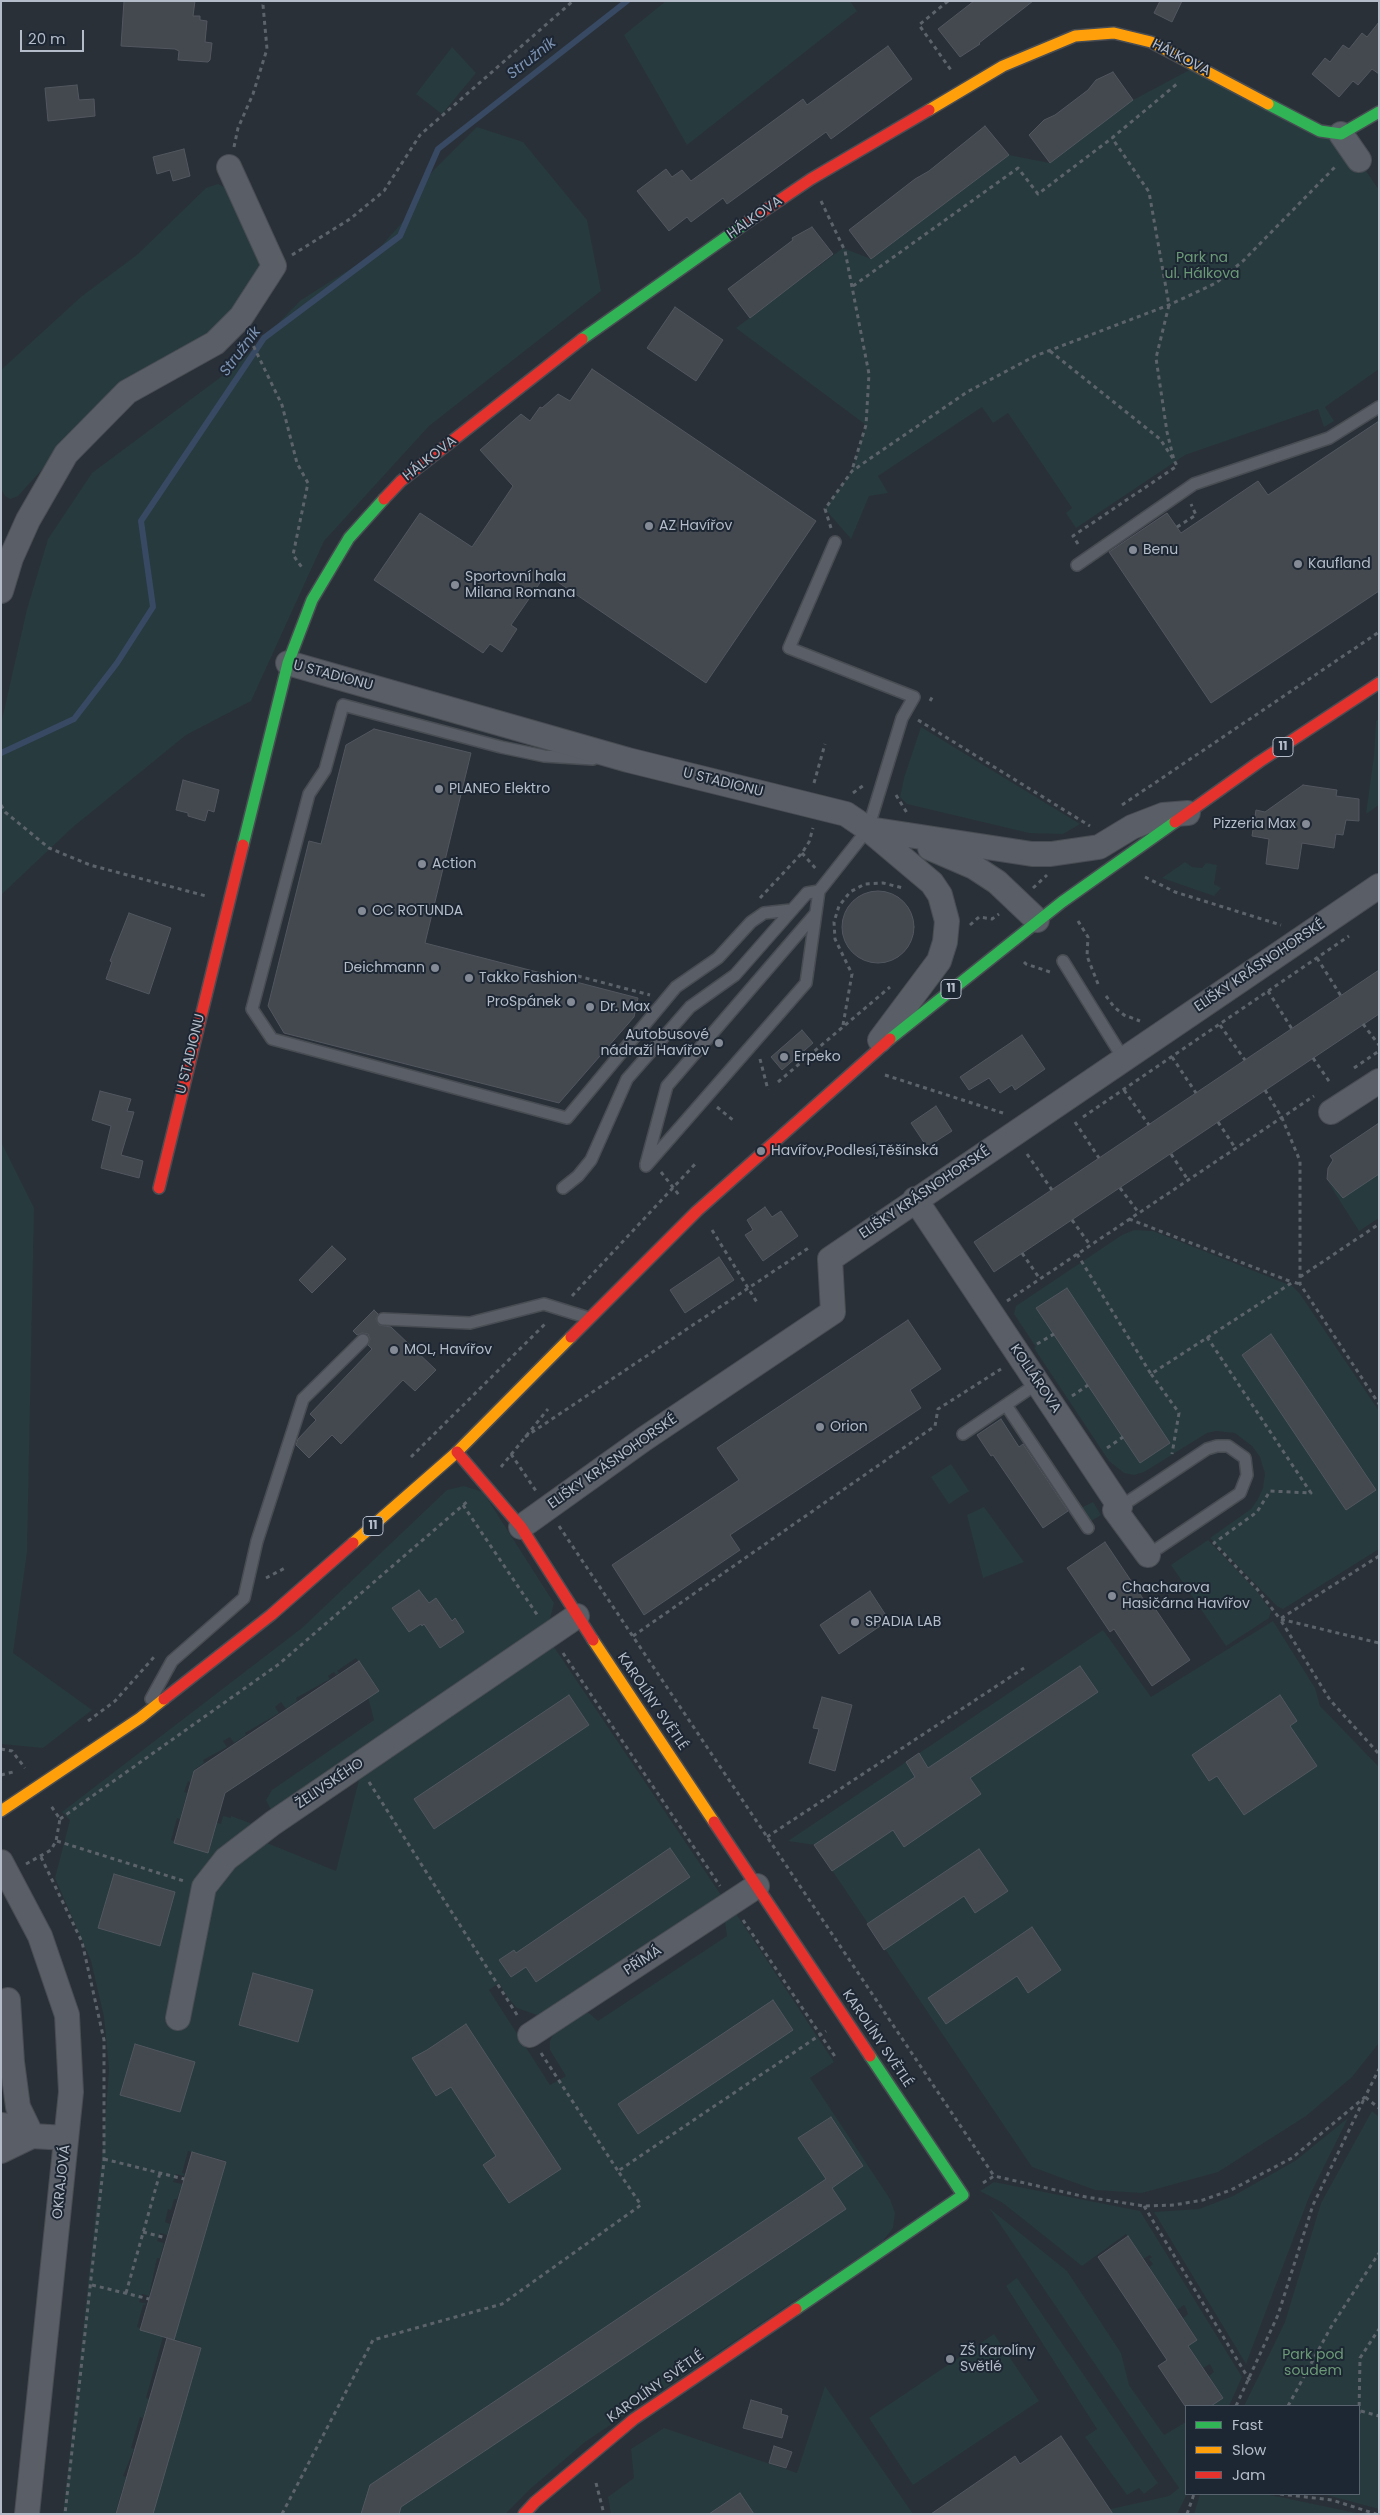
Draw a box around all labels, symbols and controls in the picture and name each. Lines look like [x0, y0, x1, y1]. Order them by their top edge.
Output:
scale bar [22, 20, 86, 52]
text: 20 m [28, 28, 66, 49]
water label: Stružník [504, 34, 560, 84]
street label: HÁLKOVA [1149, 36, 1213, 80]
street label: HÁLKOVA [724, 193, 786, 243]
park label: Park na ul. Hálkova [1164, 250, 1240, 282]
water label: Stružník [217, 324, 265, 380]
street label: HÁLKOVA [400, 433, 460, 485]
place label: AZ Havířov [659, 518, 732, 534]
marker: AZ Havířov [643, 520, 655, 532]
place label: Benu [1143, 542, 1178, 558]
marker: Benu [1127, 544, 1139, 556]
place label: Kaufland [1308, 556, 1371, 572]
marker: Kaufland [1292, 558, 1304, 570]
place label: Sportovní hala Milana Romana [465, 569, 575, 602]
marker: Sportovní hala Milana Romana [449, 579, 461, 591]
street label: U STADIONU [291, 657, 375, 695]
road number: 11 [1273, 738, 1293, 756]
street label: U STADIONU [681, 765, 765, 801]
place label: PLANEO Elektro [449, 781, 550, 797]
marker: PLANEO Elektro [433, 783, 445, 795]
place label: Pizzeria Max [1213, 816, 1296, 832]
marker: Pizzeria Max [1300, 818, 1312, 830]
place label: Action [432, 856, 476, 872]
marker: Action [416, 858, 428, 870]
place label: OC ROTUNDA [372, 903, 463, 919]
marker: OC ROTUNDA [356, 905, 368, 917]
street label: ELIŠKY KRÁSNOHORSKÉ [1192, 916, 1328, 1016]
place label: Deichmann [344, 960, 425, 976]
marker: Deichmann [429, 962, 441, 974]
place label: Takko Fashion [479, 970, 577, 986]
marker: Takko Fashion [463, 972, 475, 984]
road number: 11 [941, 980, 961, 999]
place label: ProSpánek [487, 994, 561, 1010]
marker: ProSpánek [565, 996, 577, 1008]
place label: Dr. Max [600, 999, 650, 1015]
marker: Dr. Max [584, 1001, 596, 1013]
street label: U STADIONU [173, 1012, 209, 1096]
place label: Autobusové nádraží Havířov [600, 1027, 709, 1060]
marker: Autobusové nádraží Havířov [713, 1037, 725, 1049]
place label: Erpeko [794, 1049, 841, 1065]
marker: Erpeko [778, 1051, 790, 1063]
place label: Havířov,Podlesí,Těšínská [771, 1143, 938, 1159]
street label: ELIŠKY KRÁSNOHORSKÉ [857, 1143, 993, 1243]
marker: Havířov,Podlesí,Těšínská [755, 1145, 767, 1157]
street label: KOLLÁROVA [1006, 1341, 1064, 1417]
place label: MOL, Havířov [404, 1342, 492, 1358]
marker: MOL, Havířov [388, 1344, 400, 1356]
street label: ELIŠKY KRÁSNOHORSKÉ [545, 1411, 681, 1513]
place label: Orion [830, 1419, 868, 1435]
marker: Orion [814, 1421, 826, 1433]
road number: 11 [363, 1516, 383, 1535]
place label: Chacharova Hasičárna Havířov [1122, 1580, 1250, 1612]
marker: Chacharova Hasičárna Havířov [1106, 1590, 1118, 1602]
place label: SPADIA LAB [865, 1614, 941, 1630]
marker: SPADIA LAB [849, 1616, 861, 1628]
street label: KAROLÍNY SVĚTLÉ [613, 1650, 691, 1754]
street label: ŽELIVSKÉHO [293, 1755, 367, 1813]
street label: PŘÍMÁ [621, 1943, 665, 1979]
street label: KAROLÍNY SVĚTLÉ [838, 1987, 916, 2091]
street label: OKRAJOVÁ [50, 2144, 74, 2220]
place label: ZŠ Karolíny Světlé [960, 2343, 1035, 2376]
street label: KAROLÍNY SVĚTLÉ [604, 2347, 708, 2427]
park label: Park pod soudem [1282, 2347, 1344, 2380]
marker: ZŠ Karolíny Světlé [944, 2353, 956, 2365]
legend [1185, 2405, 1360, 2495]
text: Fast [1232, 2414, 1263, 2435]
text: Slow [1232, 2439, 1266, 2460]
text: Jam [1232, 2464, 1266, 2485]

